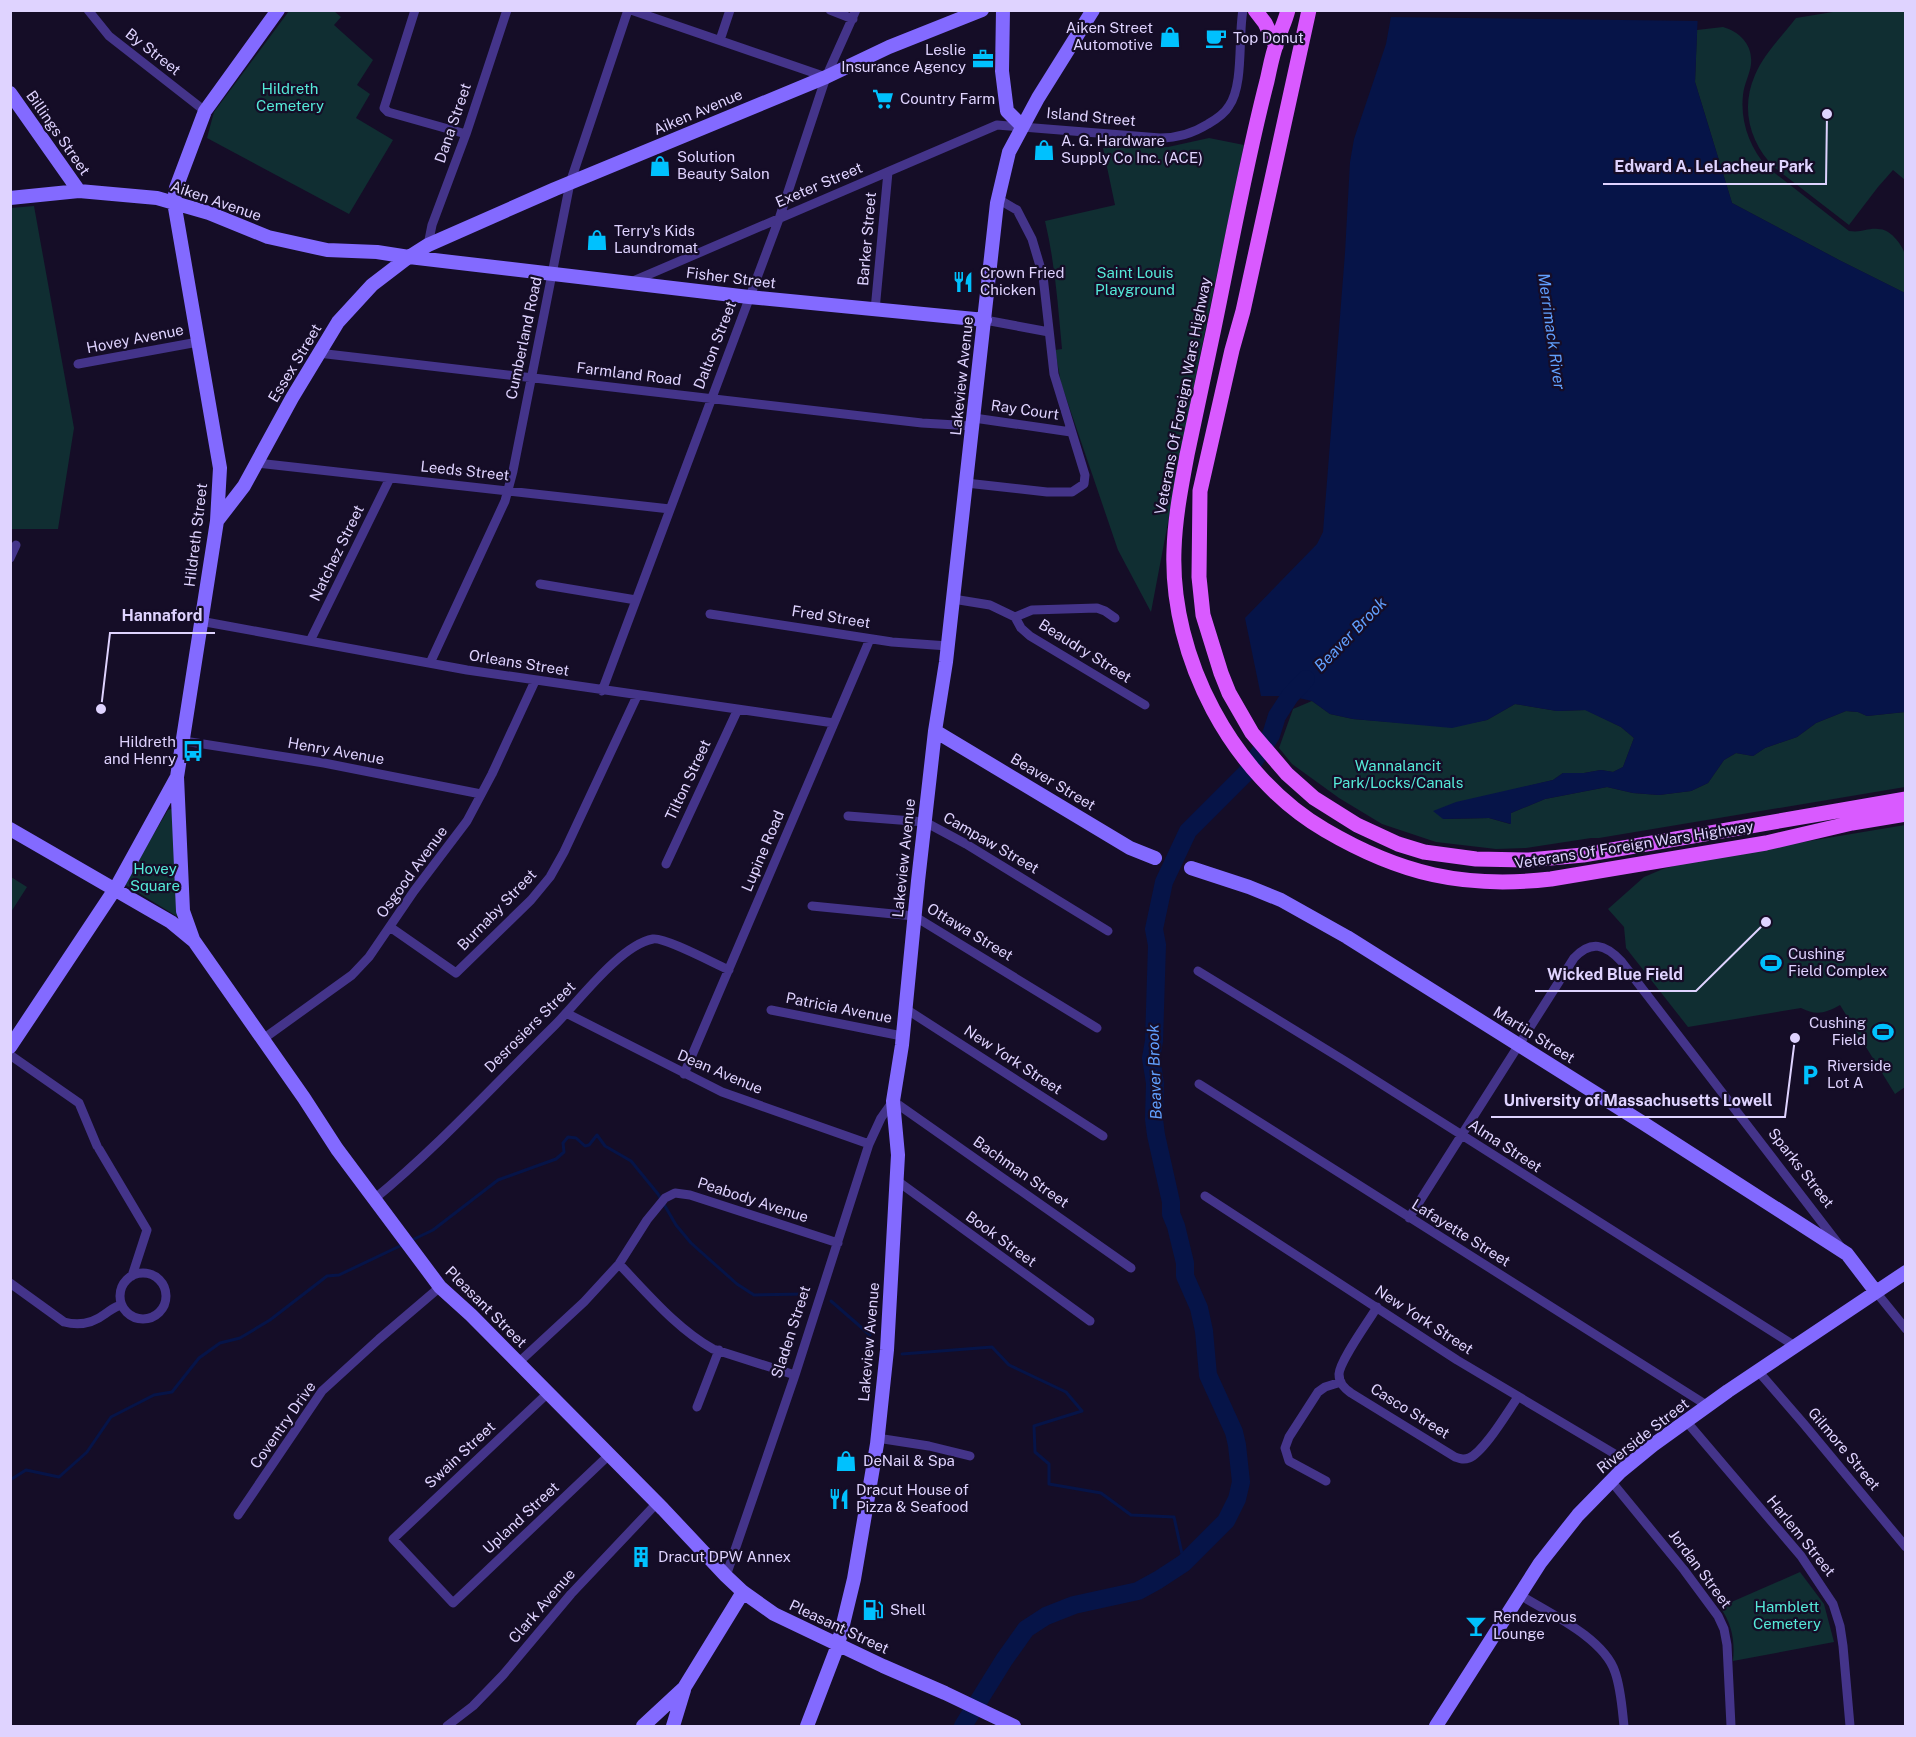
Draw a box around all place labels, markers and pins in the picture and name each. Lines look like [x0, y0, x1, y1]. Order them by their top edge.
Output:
place label: Aiken Street Automotive [1066, 19, 1153, 53]
shop icon: Aiken Street Automotive [1158, 25, 1182, 49]
cafe icon: Top Donut [1204, 26, 1228, 50]
place label: Top Donut [1233, 29, 1304, 46]
place label: Leslie Insurance Agency [841, 41, 966, 75]
office icon: Leslie Insurance Agency [971, 47, 995, 71]
supermarket icon: Country Farm [871, 87, 895, 111]
place label: Country Farm [900, 90, 995, 107]
place label: A. G. Hardware Supply Co Inc. (ACE) [1061, 132, 1203, 166]
shop icon: A. G. Hardware Supply Co Inc. (ACE) [1032, 138, 1056, 162]
place label: Solution Beauty Salon [677, 148, 770, 182]
callout: Edward A. LeLacheur Park [1603, 150, 1826, 184]
shop icon: Solution Beauty Salon [648, 154, 672, 178]
place label: Terry's Kids Laundromat [614, 222, 698, 256]
shop icon: Terry's Kids Laundromat [585, 228, 609, 252]
place label: Crown Fried Chicken [980, 264, 1064, 298]
restaurant icon: Crown Fried Chicken [951, 270, 975, 294]
callout: Hannaford [110, 599, 215, 633]
place label: Hildreth and Henry [104, 733, 176, 767]
bus stop icon: Hildreth and Henry [181, 739, 205, 763]
place label: Cushing Field Complex [1788, 945, 1887, 979]
sports icon: Cushing Field Complex [1759, 951, 1783, 975]
callout: Wicked Blue Field [1535, 957, 1696, 991]
place label: Cushing Field [1809, 1014, 1866, 1048]
sports icon: Cushing Field [1871, 1020, 1895, 1044]
place label: Riverside Lot A [1827, 1057, 1891, 1091]
parking icon: Riverside Lot A [1798, 1063, 1822, 1087]
callout: University of Massachusetts Lowell [1491, 1083, 1785, 1117]
shop icon: DeNail & Spa [834, 1449, 858, 1473]
place label: DeNail & Spa [863, 1452, 955, 1469]
place label: Dracut House of Pizza & Seafood [856, 1481, 969, 1515]
restaurant icon: Dracut House of Pizza & Seafood [827, 1487, 851, 1511]
building icon: Dracut DPW Annex [629, 1545, 653, 1569]
place label: Dracut DPW Annex [658, 1548, 791, 1565]
fuel station icon: Shell [861, 1598, 885, 1622]
place label: Shell [890, 1601, 926, 1618]
place label: Rendezvous Lounge [1493, 1608, 1577, 1642]
bar icon: Rendezvous Lounge [1464, 1614, 1488, 1638]

